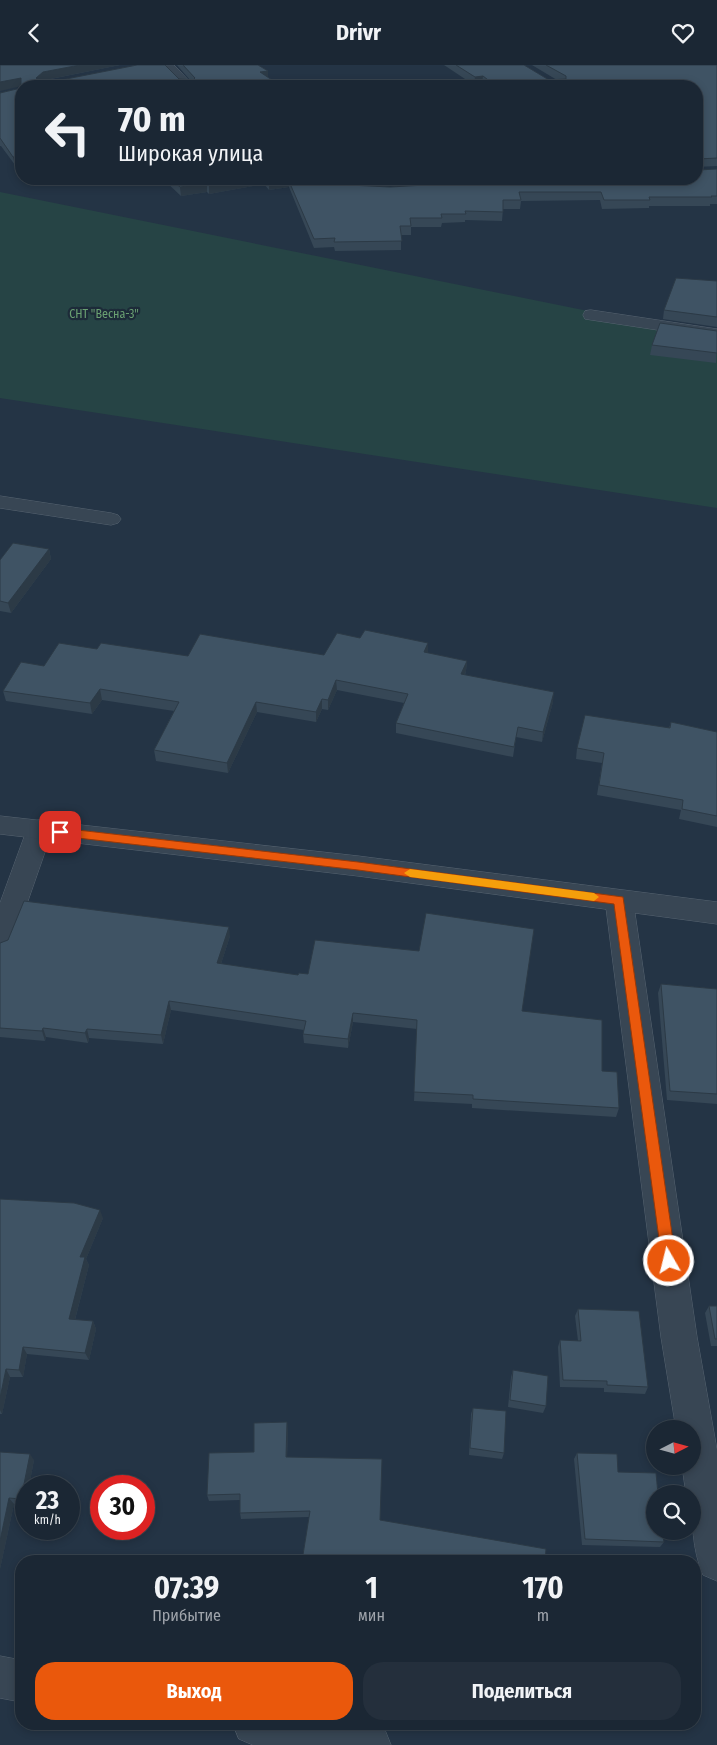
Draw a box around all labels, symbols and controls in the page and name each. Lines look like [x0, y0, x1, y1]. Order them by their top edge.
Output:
icon: back [20, 19, 48, 47]
text: Drivr [336, 19, 381, 46]
icon: heart [669, 19, 697, 47]
text: 70 m [118, 98, 186, 140]
icon: left [35, 100, 100, 165]
text: Широкая улица [118, 140, 263, 167]
park label: СНТ "Весна-3" [69, 307, 139, 321]
pin [39, 811, 81, 853]
icon: arrive [46, 818, 74, 846]
position arrow [642, 1234, 694, 1286]
north arrow [646, 1420, 701, 1475]
map controls [646, 1420, 701, 1540]
speed limit sign: 30 [90, 1475, 155, 1540]
button: search [646, 1485, 701, 1540]
text: 23 [36, 1486, 59, 1516]
text: km/h [34, 1513, 61, 1527]
text: 07:39 [154, 1570, 219, 1606]
text: 1 [365, 1570, 378, 1606]
text: 170 [522, 1570, 564, 1606]
text: Прибытие [152, 1606, 221, 1625]
text: мин [358, 1606, 385, 1625]
text: m [537, 1606, 549, 1625]
button: Выход [35, 1662, 353, 1720]
button: Поделиться [363, 1662, 681, 1720]

